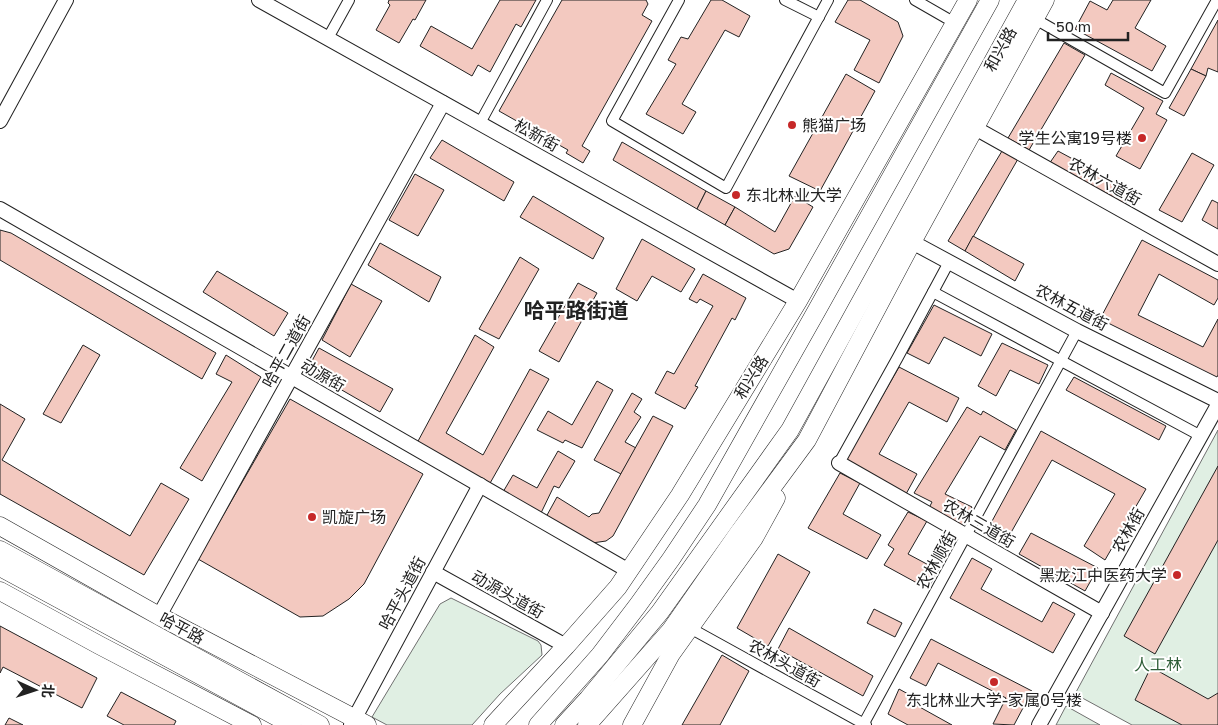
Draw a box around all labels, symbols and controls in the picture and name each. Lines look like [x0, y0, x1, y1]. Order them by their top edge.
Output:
scale bar [1048, 10, 1128, 42]
text: 50 m [1056, 17, 1091, 35]
street label: 和兴路 [980, 23, 1020, 75]
street label: 松新街 [511, 115, 563, 155]
place label: 熊猫广场 [802, 115, 866, 135]
marker: 熊猫广场 [786, 119, 798, 131]
place label: 学生公寓19号楼 [1019, 128, 1132, 148]
marker: 学生公寓19号楼 [1136, 132, 1148, 144]
street label: 农林六道街 [1065, 153, 1145, 209]
place label: 东北林业大学 [746, 185, 842, 205]
marker: 东北林业大学 [730, 189, 742, 201]
street label: 农林五道街 [1032, 279, 1112, 335]
district label: 哈平路街道 [524, 297, 629, 323]
street label: 哈平二道街 [258, 311, 314, 391]
street label: 和兴路 [730, 351, 772, 403]
street label: 动源街 [297, 354, 349, 396]
street label: 农林三道街 [939, 494, 1019, 552]
street label: 农林街 [1108, 504, 1148, 556]
place label: 凯旋广场 [322, 507, 386, 527]
marker: 凯旋广场 [306, 511, 318, 523]
street label: 农林顺街 [912, 527, 960, 593]
street label: 哈平头道街 [374, 553, 430, 633]
place label: 黑龙江中医药大学 [1039, 565, 1167, 585]
street label: 动源头道街 [468, 566, 548, 622]
marker: 黑龙江中医药大学 [1171, 569, 1183, 581]
street label: 哈平路 [156, 608, 208, 648]
street label: 农林头道街 [745, 635, 825, 691]
park label: 人工林 [1134, 654, 1182, 674]
north arrow [10, 665, 60, 715]
marker: 东北林业大学-家属0号楼 [988, 676, 1000, 688]
text: 北 [40, 683, 57, 698]
place label: 东北林业大学-家属0号楼 [906, 690, 1082, 710]

